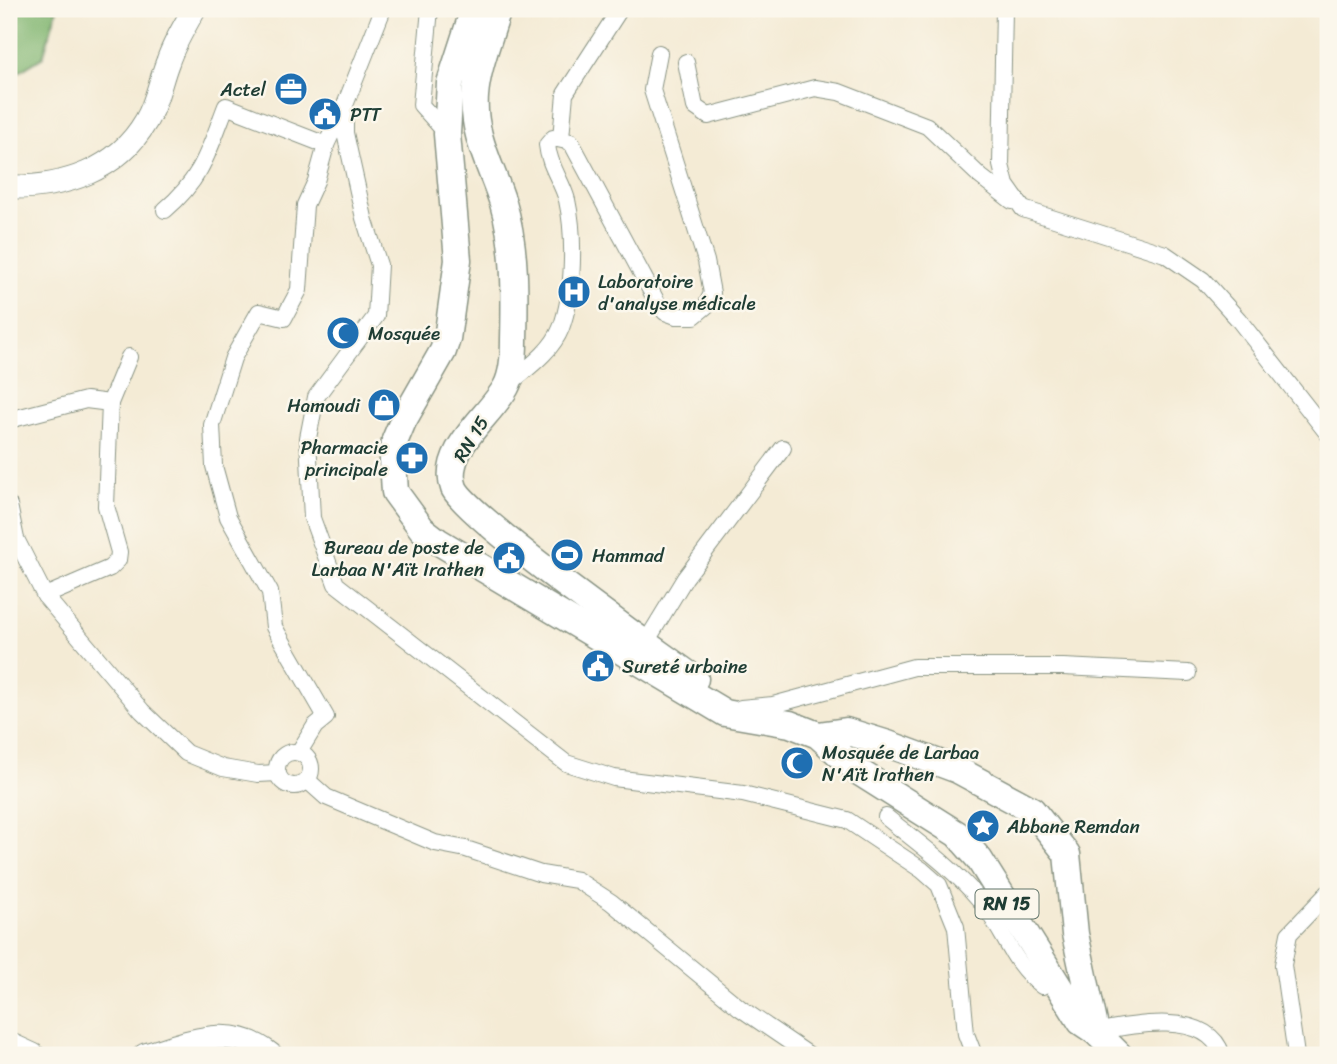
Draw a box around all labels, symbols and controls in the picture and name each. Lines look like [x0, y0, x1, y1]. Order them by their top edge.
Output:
office icon: Actel [272, 70, 310, 108]
place label: Actel [220, 73, 267, 106]
public building icon: PTT [306, 95, 344, 133]
place label: PTT [350, 98, 383, 131]
place label: Laboratoire d'analyse médicale [598, 265, 756, 320]
hospital icon: Laboratoire d'analyse médicale [555, 273, 593, 311]
mosque icon: Mosquée [324, 314, 362, 352]
place label: Mosquée [368, 317, 440, 350]
shop icon: Hamoudi [365, 386, 403, 424]
place label: Hamoudi [287, 389, 361, 422]
street label: RN 15 [444, 409, 498, 469]
place label: Pharmacie principale [301, 431, 388, 486]
pharmacy icon: Pharmacie principale [393, 439, 431, 477]
place label: Bureau de poste de Larbaa N'Aït Irathen [312, 531, 484, 586]
sports icon: Hammad [548, 536, 586, 574]
public building icon: Bureau de poste de Larbaa N'Aït Irathen [490, 539, 528, 577]
place label: Hammad [592, 539, 666, 572]
public building icon: Sureté urbaine [579, 647, 617, 685]
place label: Sureté urbaine [622, 650, 747, 683]
place label: Mosquée de Larbaa N'Aït Irathen [822, 736, 980, 791]
mosque icon: Mosquée de Larbaa N'Aït Irathen [778, 744, 816, 782]
place icon: Abbane Remdan [964, 807, 1002, 845]
place label: Abbane Remdan [1006, 810, 1140, 843]
road number: RN 15 [976, 890, 1038, 918]

